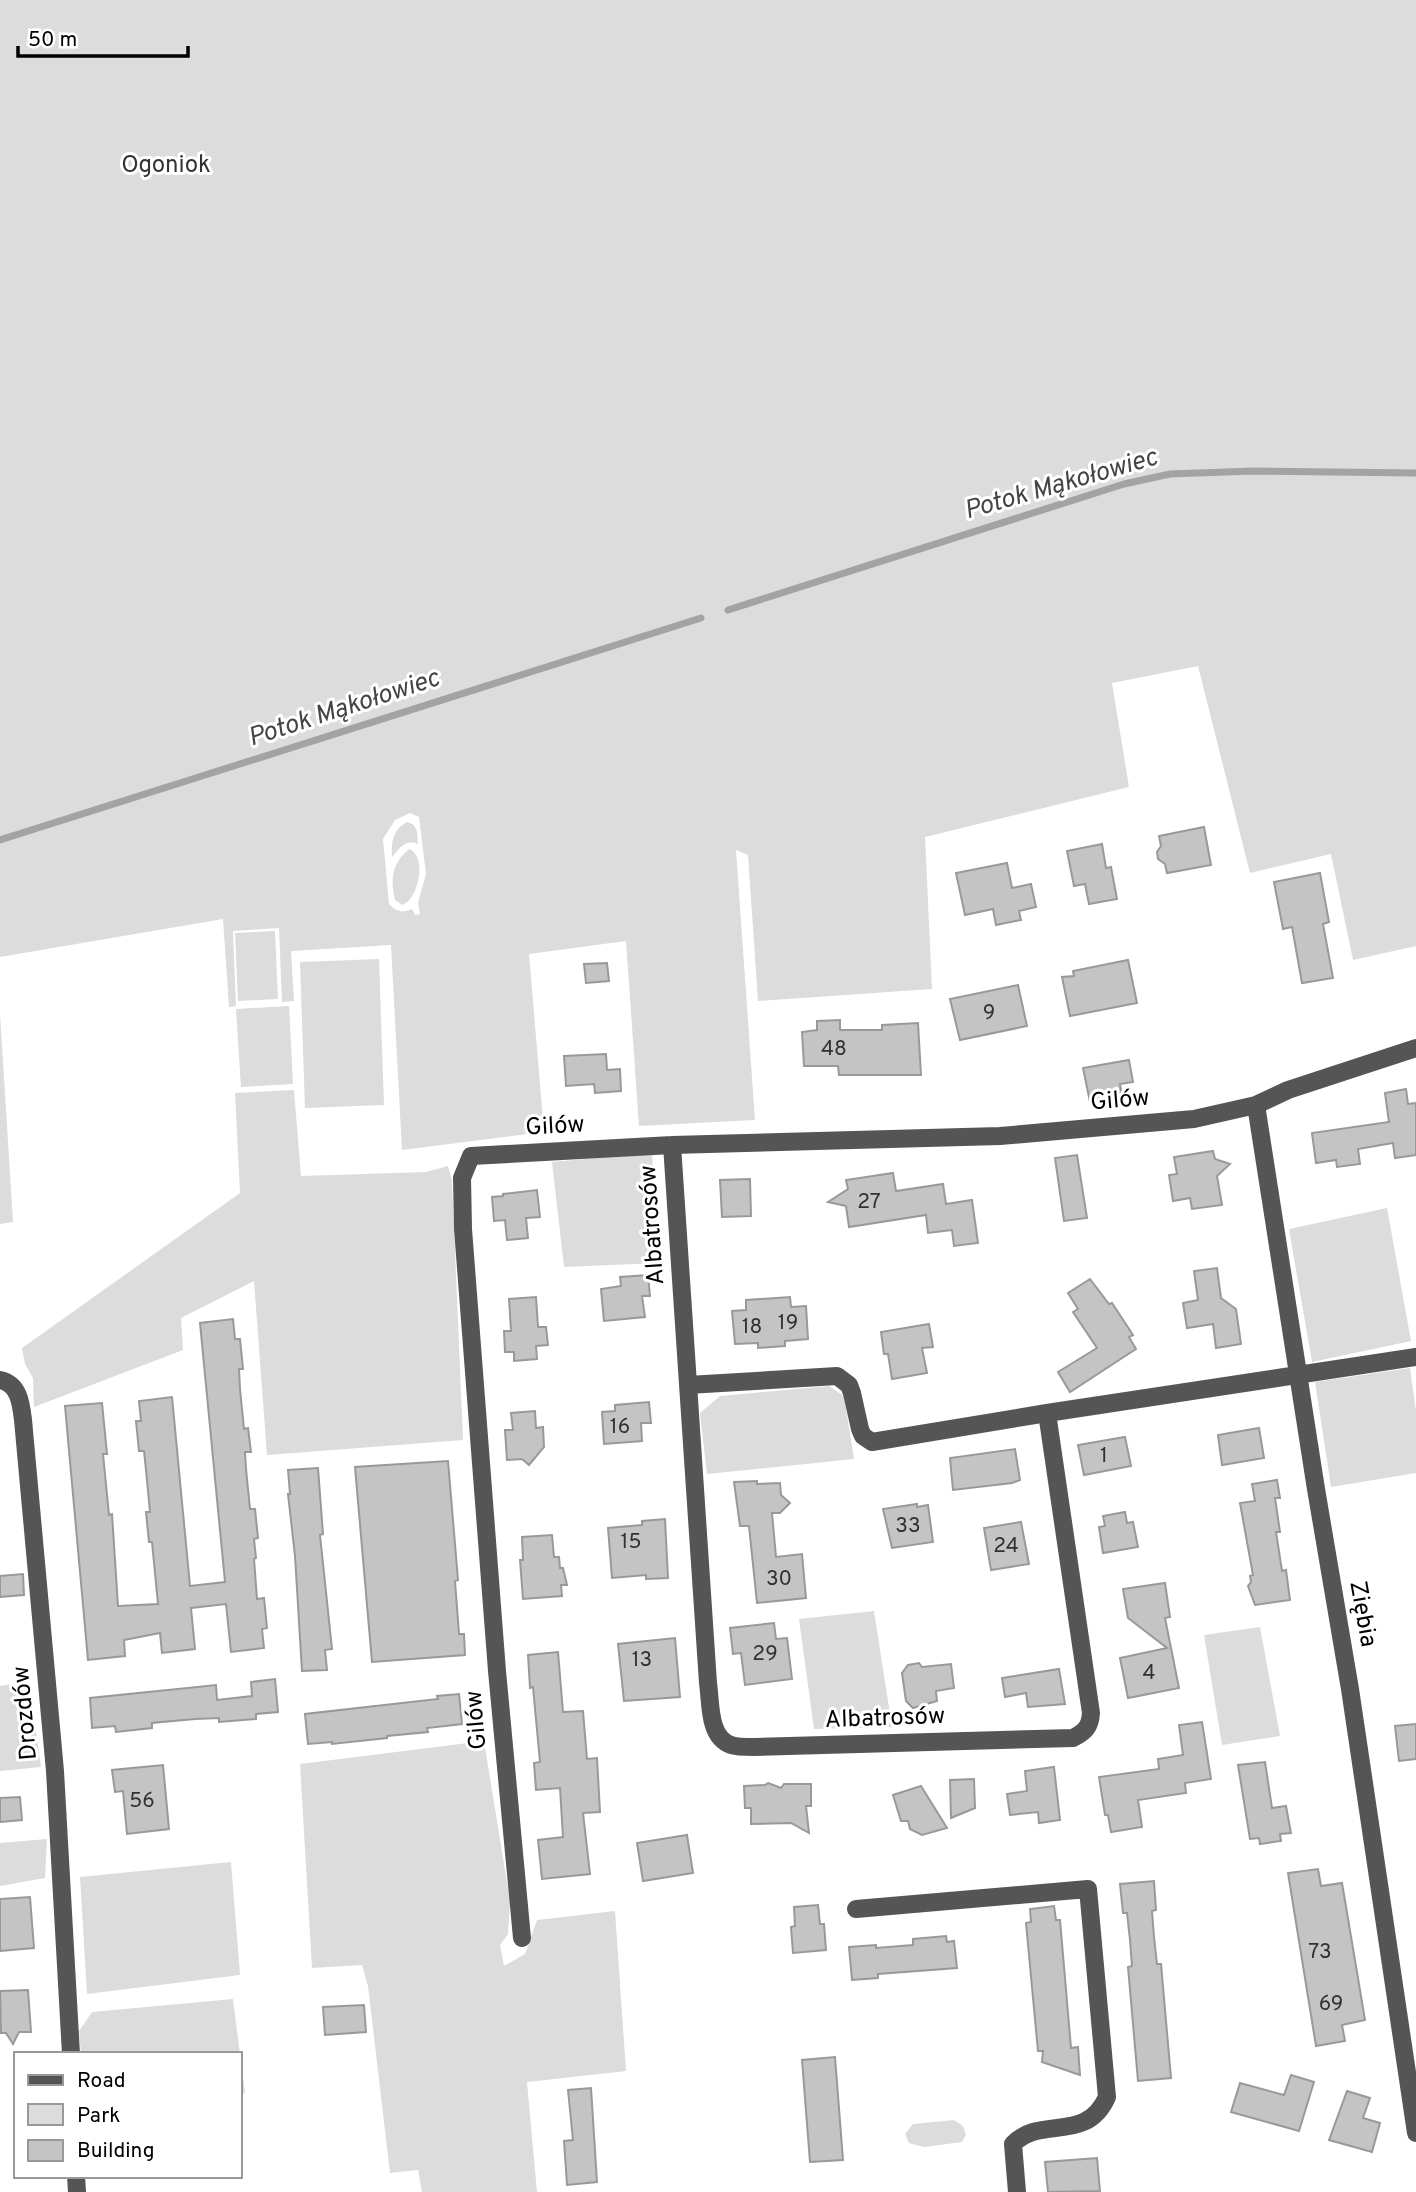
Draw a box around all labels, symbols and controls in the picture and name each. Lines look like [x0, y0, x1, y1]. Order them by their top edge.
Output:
scale bar [18, 14, 187, 58]
text: 50 m [28, 27, 77, 54]
park label: Ogoniok [121, 151, 211, 181]
water label: Potok Mąkołowiec [961, 442, 1162, 528]
water label: Potok Mąkołowiec [244, 662, 444, 755]
house number: 9 [983, 1000, 995, 1027]
house number: 48 [821, 1036, 847, 1063]
street label: Gilów [1089, 1083, 1151, 1119]
street label: Gilów [525, 1110, 585, 1144]
street label: Albatrosów [634, 1164, 672, 1286]
house number: 27 [857, 1189, 881, 1216]
house number: 19 [778, 1310, 798, 1337]
house number: 18 [742, 1314, 762, 1341]
house number: 16 [610, 1414, 630, 1441]
house number: 1 [1100, 1443, 1108, 1470]
house number: 33 [895, 1513, 921, 1540]
house number: 15 [621, 1529, 641, 1556]
house number: 24 [993, 1533, 1019, 1560]
house number: 30 [766, 1566, 792, 1593]
street label: Ziębia [1341, 1578, 1383, 1650]
house number: 29 [752, 1641, 778, 1668]
house number: 13 [632, 1647, 652, 1674]
house number: 4 [1142, 1660, 1156, 1687]
street label: Drozdów [7, 1665, 45, 1761]
street label: Gilów [459, 1689, 495, 1751]
street label: Albatrosów [824, 1702, 946, 1736]
house number: 56 [129, 1788, 155, 1815]
house number: 73 [1308, 1939, 1332, 1966]
house number: 69 [1319, 1991, 1343, 2018]
legend [14, 2052, 242, 2178]
text: Road [77, 2068, 126, 2095]
text: Park [77, 2103, 120, 2130]
text: Building [77, 2138, 155, 2165]

